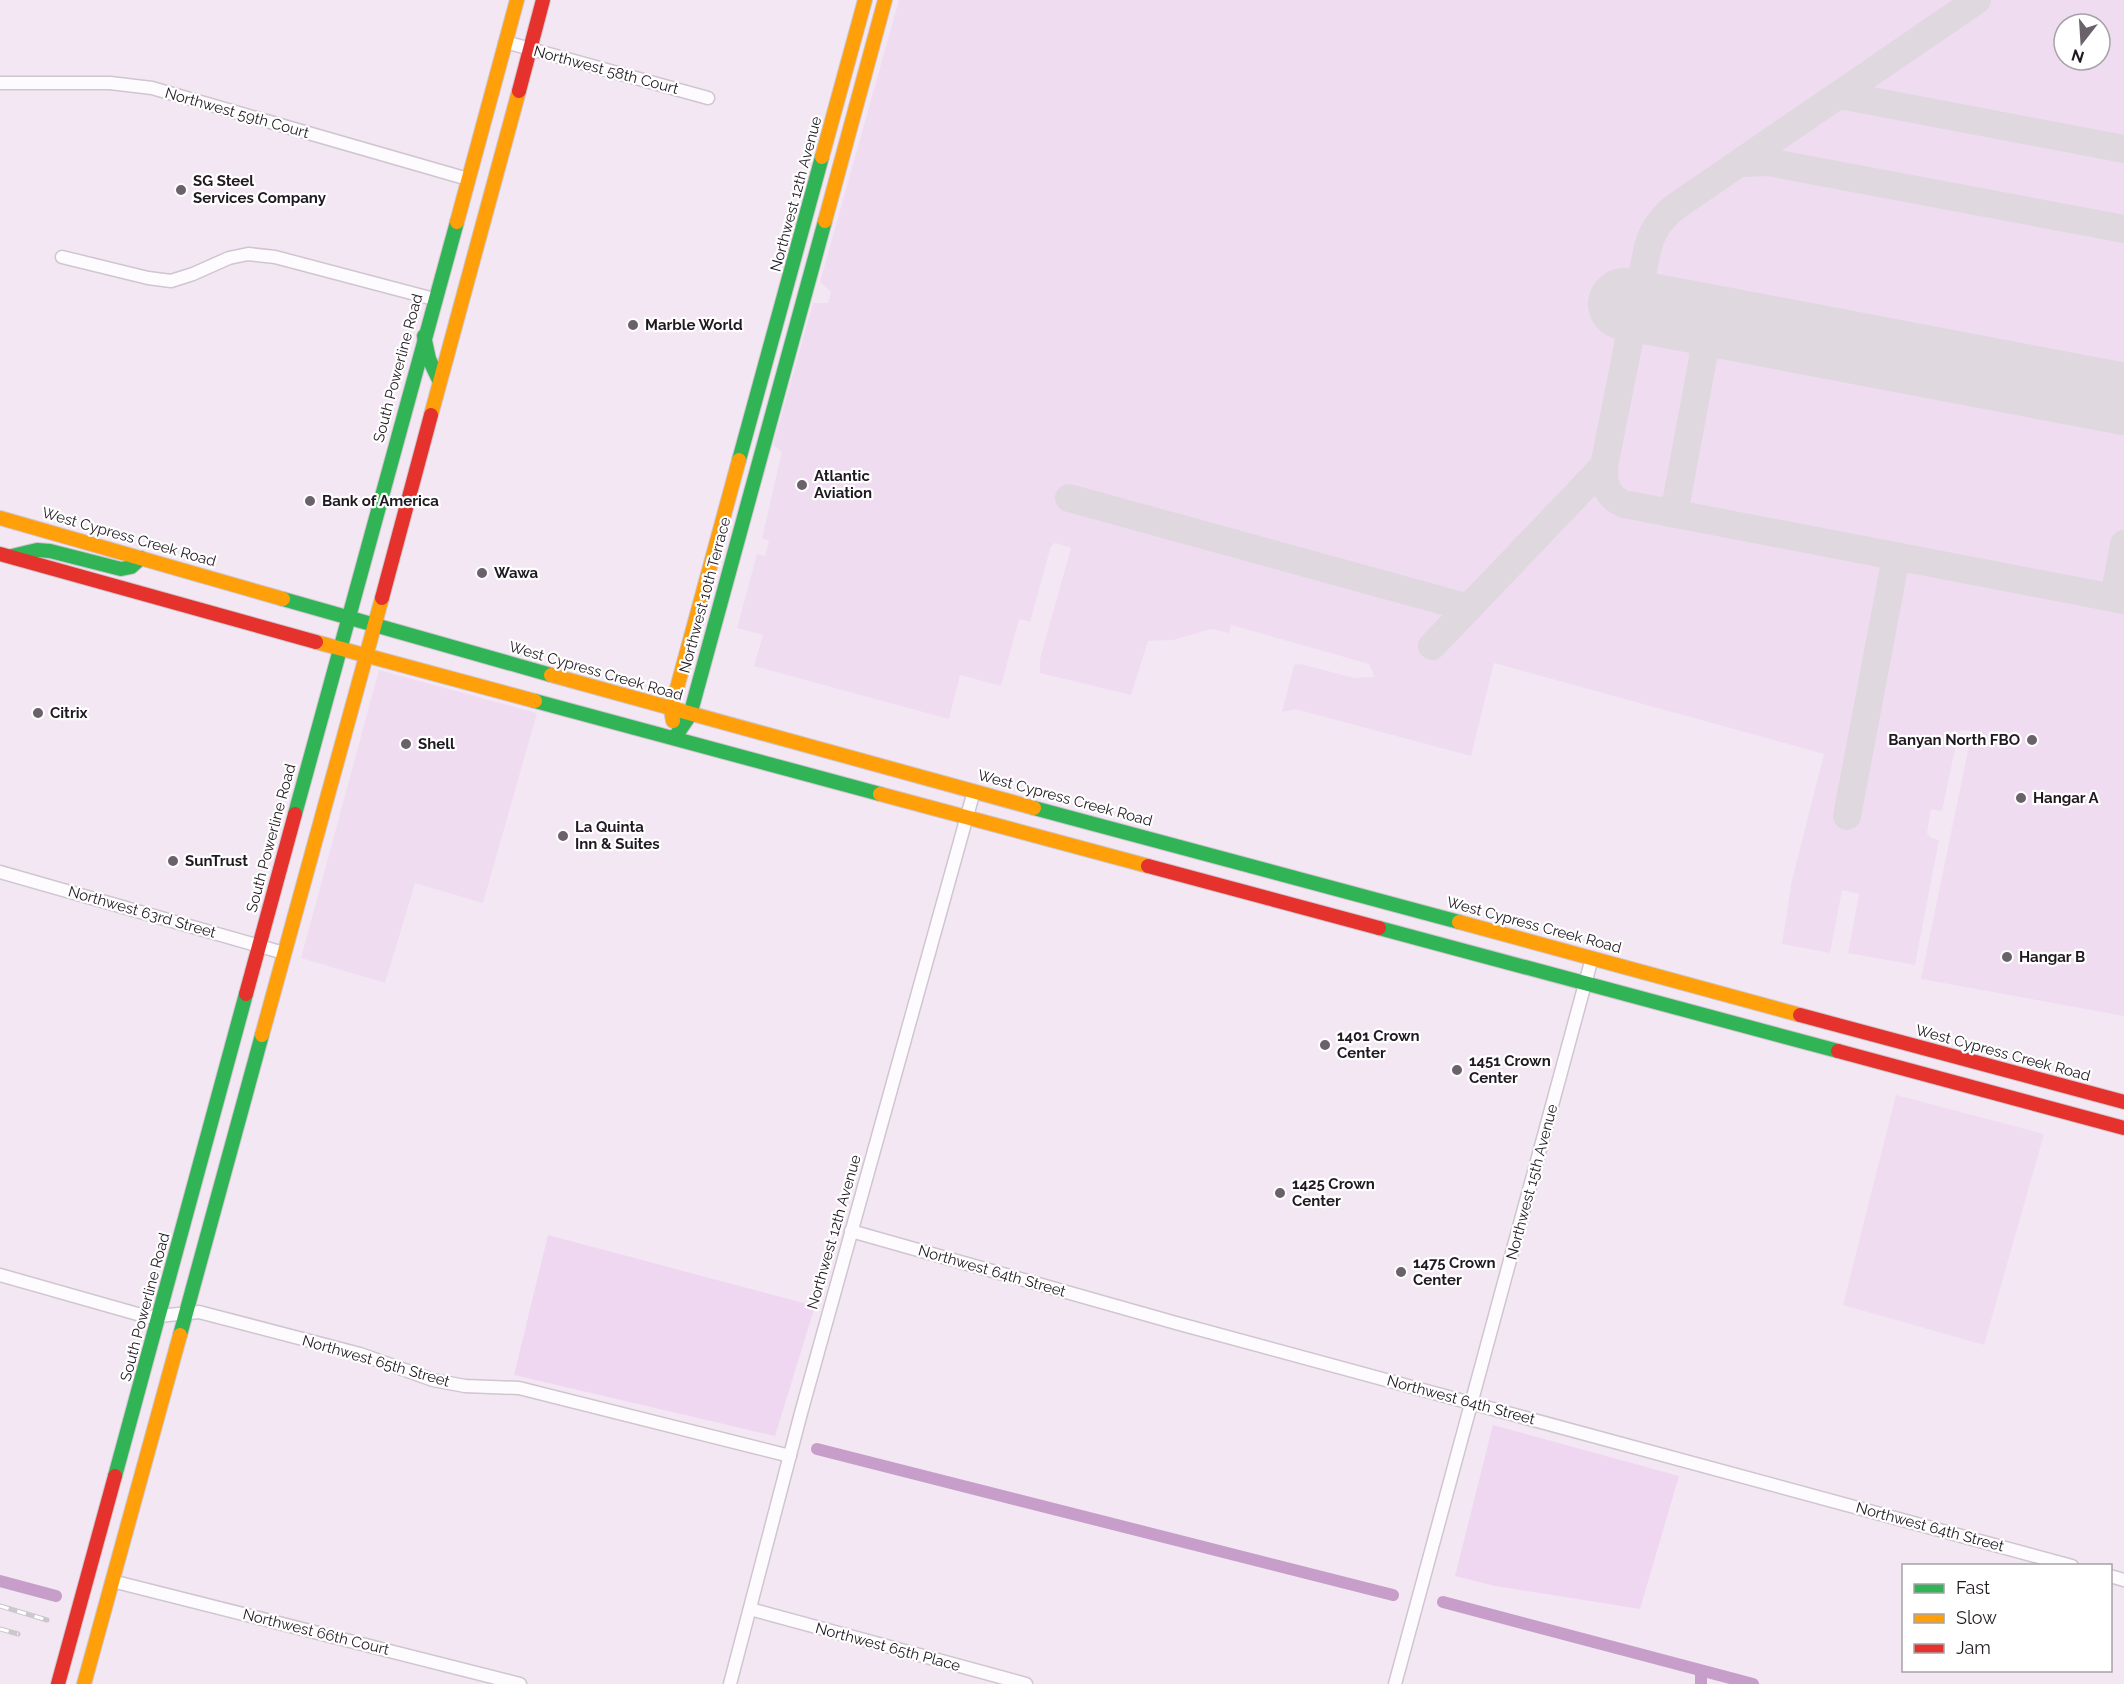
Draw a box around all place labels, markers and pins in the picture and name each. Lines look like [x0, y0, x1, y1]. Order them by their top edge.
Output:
place label: SG Steel Services Company [193, 172, 327, 207]
marker: SG Steel Services Company [174, 183, 188, 197]
place label: Marble World [645, 316, 743, 334]
marker: Marble World [626, 318, 640, 332]
place label: Atlantic Aviation [814, 467, 872, 502]
marker: Atlantic Aviation [795, 478, 809, 492]
place label: Bank of America [322, 492, 439, 510]
marker: Bank of America [303, 494, 317, 508]
place label: Wawa [494, 564, 539, 582]
marker: Wawa [475, 566, 489, 580]
place label: Citrix [50, 704, 88, 722]
marker: Citrix [31, 706, 45, 720]
place label: Banyan North FBO [1888, 731, 2020, 749]
marker: Banyan North FBO [2025, 733, 2039, 747]
place label: Shell [418, 735, 455, 753]
marker: Shell [399, 737, 413, 751]
place label: Hangar A [2033, 789, 2099, 807]
marker: Hangar A [2014, 791, 2028, 805]
place label: La Quinta Inn & Suites [575, 818, 660, 853]
marker: La Quinta Inn & Suites [556, 829, 570, 843]
place label: SunTrust [185, 852, 248, 870]
marker: SunTrust [166, 854, 180, 868]
place label: Hangar B [2019, 948, 2085, 966]
marker: Hangar B [2000, 950, 2014, 964]
place label: 1401 Crown Center [1337, 1027, 1420, 1062]
marker: 1401 Crown Center [1318, 1038, 1332, 1052]
place label: 1451 Crown Center [1469, 1052, 1551, 1087]
marker: 1451 Crown Center [1450, 1063, 1464, 1077]
place label: 1425 Crown Center [1292, 1175, 1375, 1210]
marker: 1425 Crown Center [1273, 1186, 1287, 1200]
place label: 1475 Crown Center [1413, 1254, 1496, 1289]
marker: 1475 Crown Center [1394, 1265, 1408, 1279]

